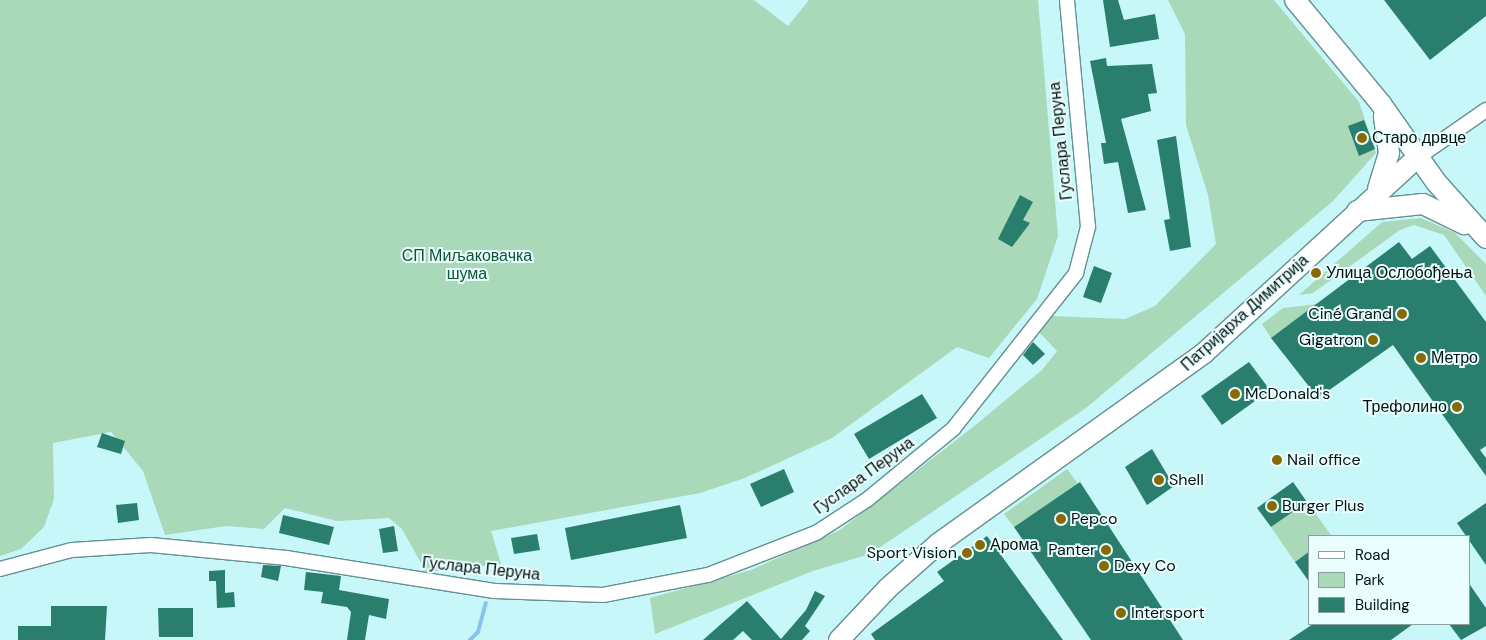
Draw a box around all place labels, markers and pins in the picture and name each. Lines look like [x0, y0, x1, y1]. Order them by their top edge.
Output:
place label: Старо дрвце [1372, 128, 1466, 148]
marker: Старо дрвце [1356, 132, 1368, 144]
place label: Улица Ослобођења [1326, 263, 1472, 283]
marker: Улица Ослобођења [1310, 267, 1322, 279]
place label: Ciné Grand [1308, 304, 1392, 324]
marker: Ciné Grand [1396, 308, 1408, 320]
place label: Gigatron [1299, 330, 1363, 350]
marker: Gigatron [1367, 334, 1379, 346]
place label: Метро [1431, 348, 1478, 368]
marker: Метро [1415, 352, 1427, 364]
place label: McDonald's [1245, 384, 1330, 404]
marker: McDonald's [1229, 388, 1241, 400]
place label: Трефолино [1363, 397, 1447, 417]
marker: Трефолино [1451, 401, 1463, 413]
place label: Nail office [1287, 450, 1361, 470]
marker: Nail office [1271, 454, 1283, 466]
place label: Shell [1169, 470, 1204, 490]
marker: Shell [1153, 474, 1165, 486]
place label: Burger Plus [1282, 496, 1364, 516]
marker: Burger Plus [1266, 500, 1278, 512]
place label: Pepco [1071, 509, 1118, 529]
marker: Pepco [1055, 513, 1067, 525]
place label: Арома [990, 535, 1038, 555]
marker: Арома [974, 539, 986, 551]
place label: Panter [1048, 540, 1096, 560]
place label: Sport Vision [867, 543, 957, 563]
marker: Panter [1100, 544, 1112, 556]
marker: Sport Vision [961, 547, 973, 559]
place label: Dexy Co [1114, 556, 1176, 576]
marker: Dexy Co [1098, 560, 1110, 572]
place label: Intersport [1131, 603, 1205, 623]
marker: Intersport [1115, 607, 1127, 619]

